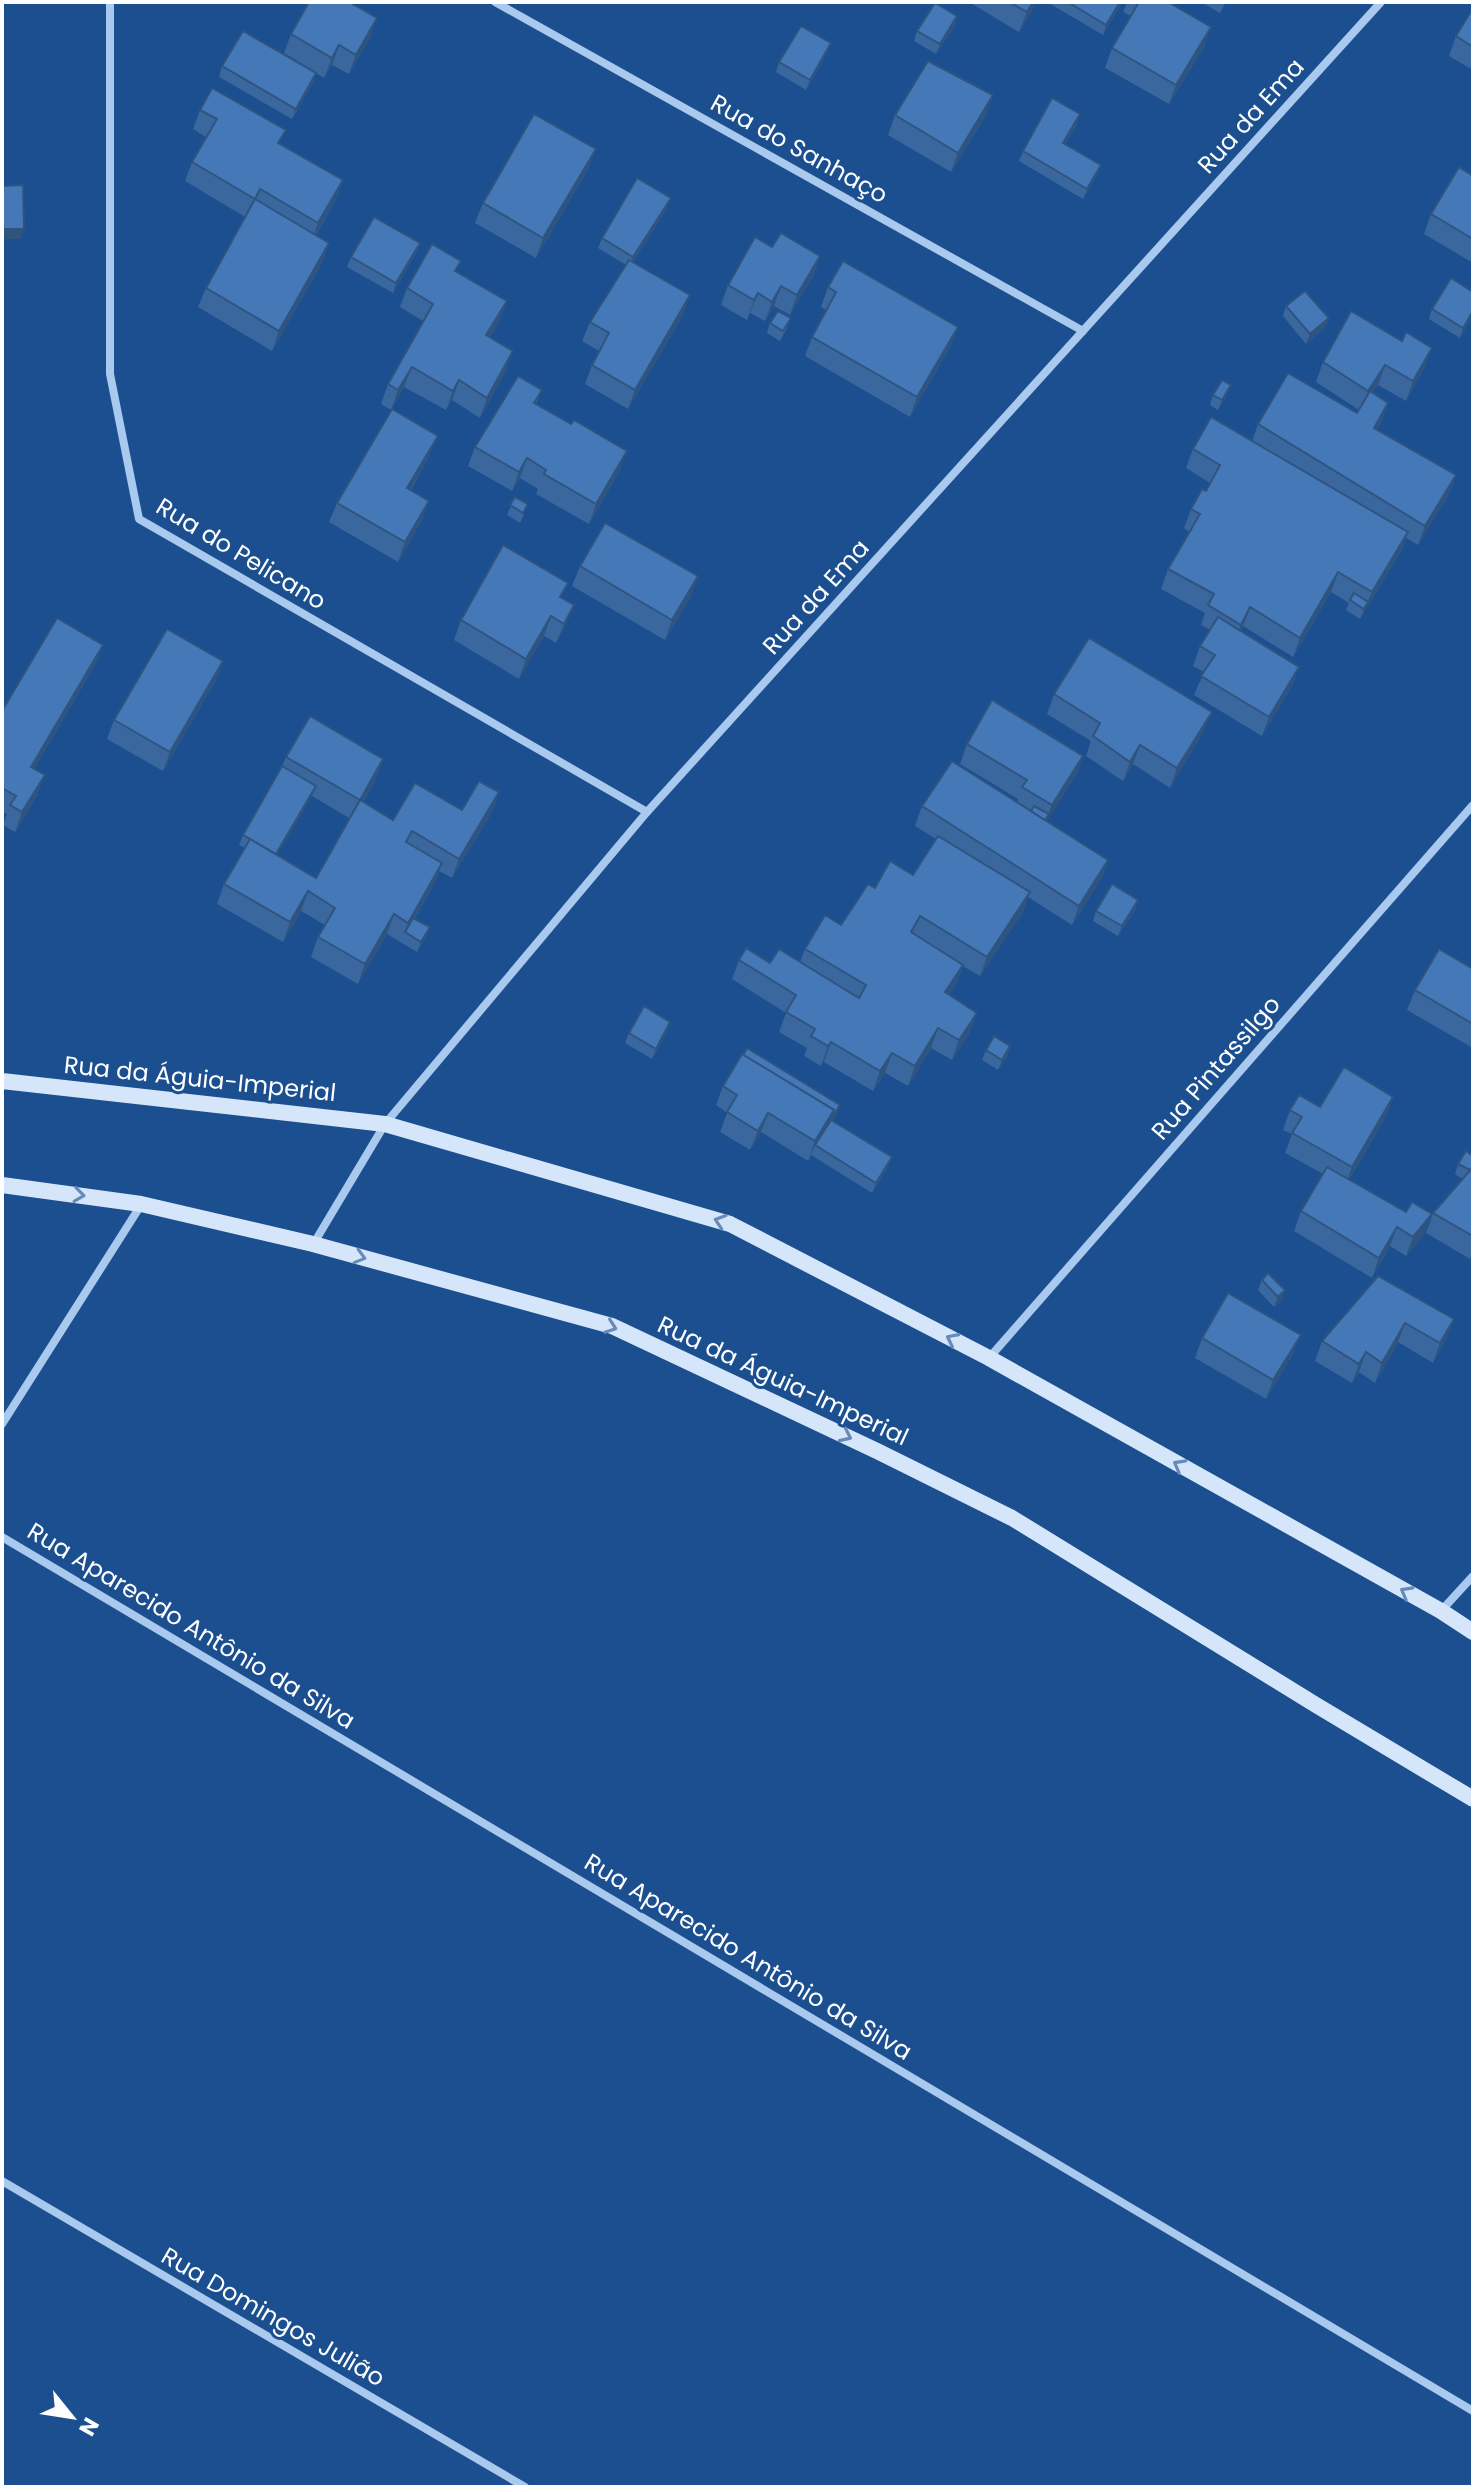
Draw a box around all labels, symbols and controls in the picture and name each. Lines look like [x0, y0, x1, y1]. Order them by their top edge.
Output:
street label: Rua da Ema [1190, 51, 1311, 180]
street label: Rua do Sanhaço [705, 86, 894, 211]
street label: Rua do Pelicano [150, 490, 332, 617]
street label: Rua da Ema [755, 532, 876, 661]
street label: Rua Pintassilgo [1144, 988, 1287, 1147]
street label: Rua da Águia-Imperial [62, 1048, 338, 1109]
one-way arrow [73, 1187, 86, 1204]
one-way arrow [714, 1215, 728, 1231]
one-way arrow [353, 1248, 367, 1264]
street label: Rua da Águia-Imperial [652, 1308, 914, 1453]
one-way arrow [603, 1317, 617, 1333]
one-way arrow [945, 1334, 960, 1349]
one-way arrow [838, 1426, 853, 1442]
one-way arrow [1173, 1459, 1188, 1475]
street label: Rua Aparecido Antônio da Silva [21, 1514, 361, 1737]
one-way arrow [1400, 1586, 1415, 1602]
street label: Rua Aparecido Antônio da Silva [578, 1845, 918, 2068]
street label: Rua Domingos Julião [155, 2239, 391, 2394]
north arrow [32, 2377, 112, 2457]
text: N [71, 2412, 106, 2442]

